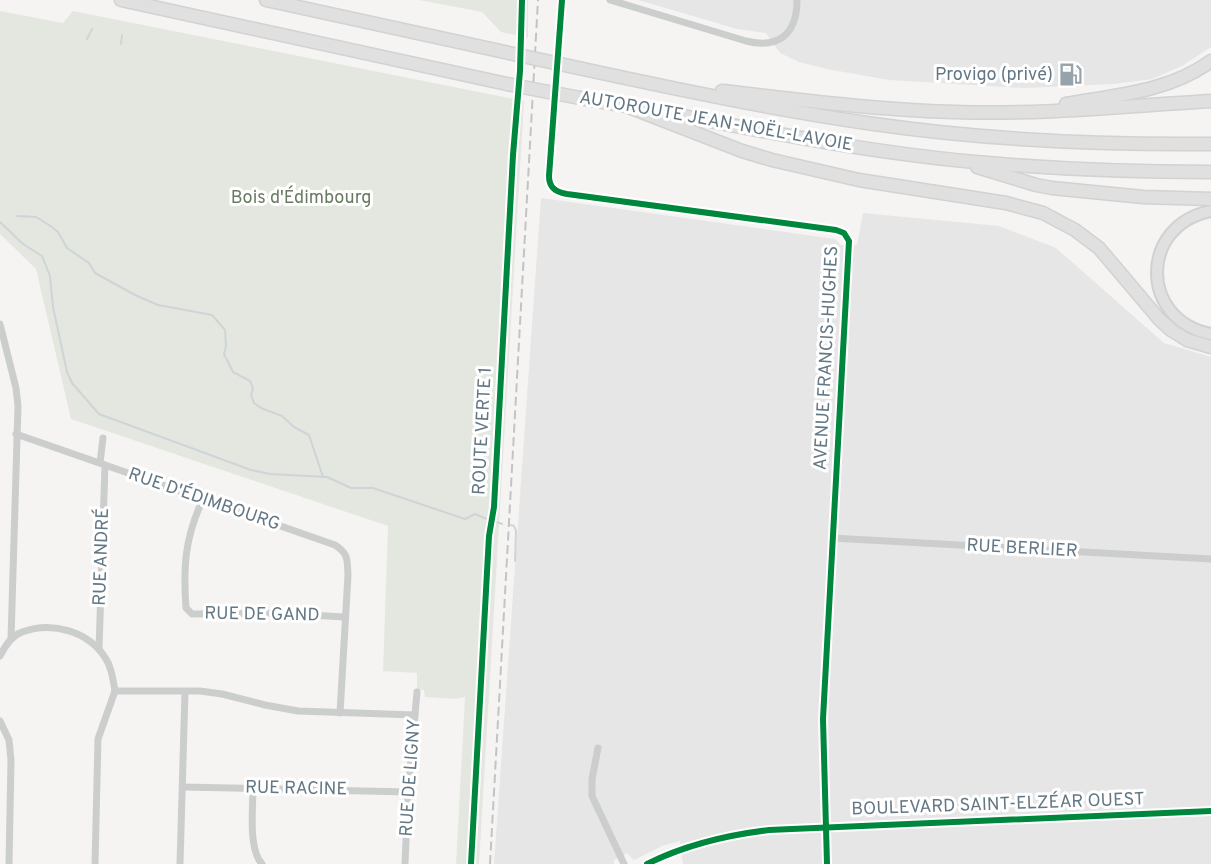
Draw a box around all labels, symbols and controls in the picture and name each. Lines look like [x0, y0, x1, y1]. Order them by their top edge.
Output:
fuel station icon: Provigo (privé) [1058, 62, 1084, 88]
place label: Provigo (privé) [935, 64, 1053, 87]
street label: AUTOROUTE JEAN-NOËL-LAVOIE [578, 85, 855, 157]
park label: Bois d'Édimbourg [231, 185, 371, 210]
street label: AVENUE FRANCIS-HUGHES [810, 245, 844, 471]
street label: ROUTE VERTE 1 [468, 366, 498, 496]
street label: RUE D'ÉDIMBOURG [125, 461, 284, 537]
street label: RUE ANDRÉ [87, 508, 115, 606]
street label: RUE BERLIER [966, 535, 1078, 563]
street label: RUE DE GAND [204, 602, 320, 628]
street label: RUE DE LIGNY [395, 718, 427, 838]
street label: RUE RACINE [245, 777, 347, 801]
street label: BOULEVARD SAINT-ELZÉAR OUEST [851, 786, 1145, 822]

